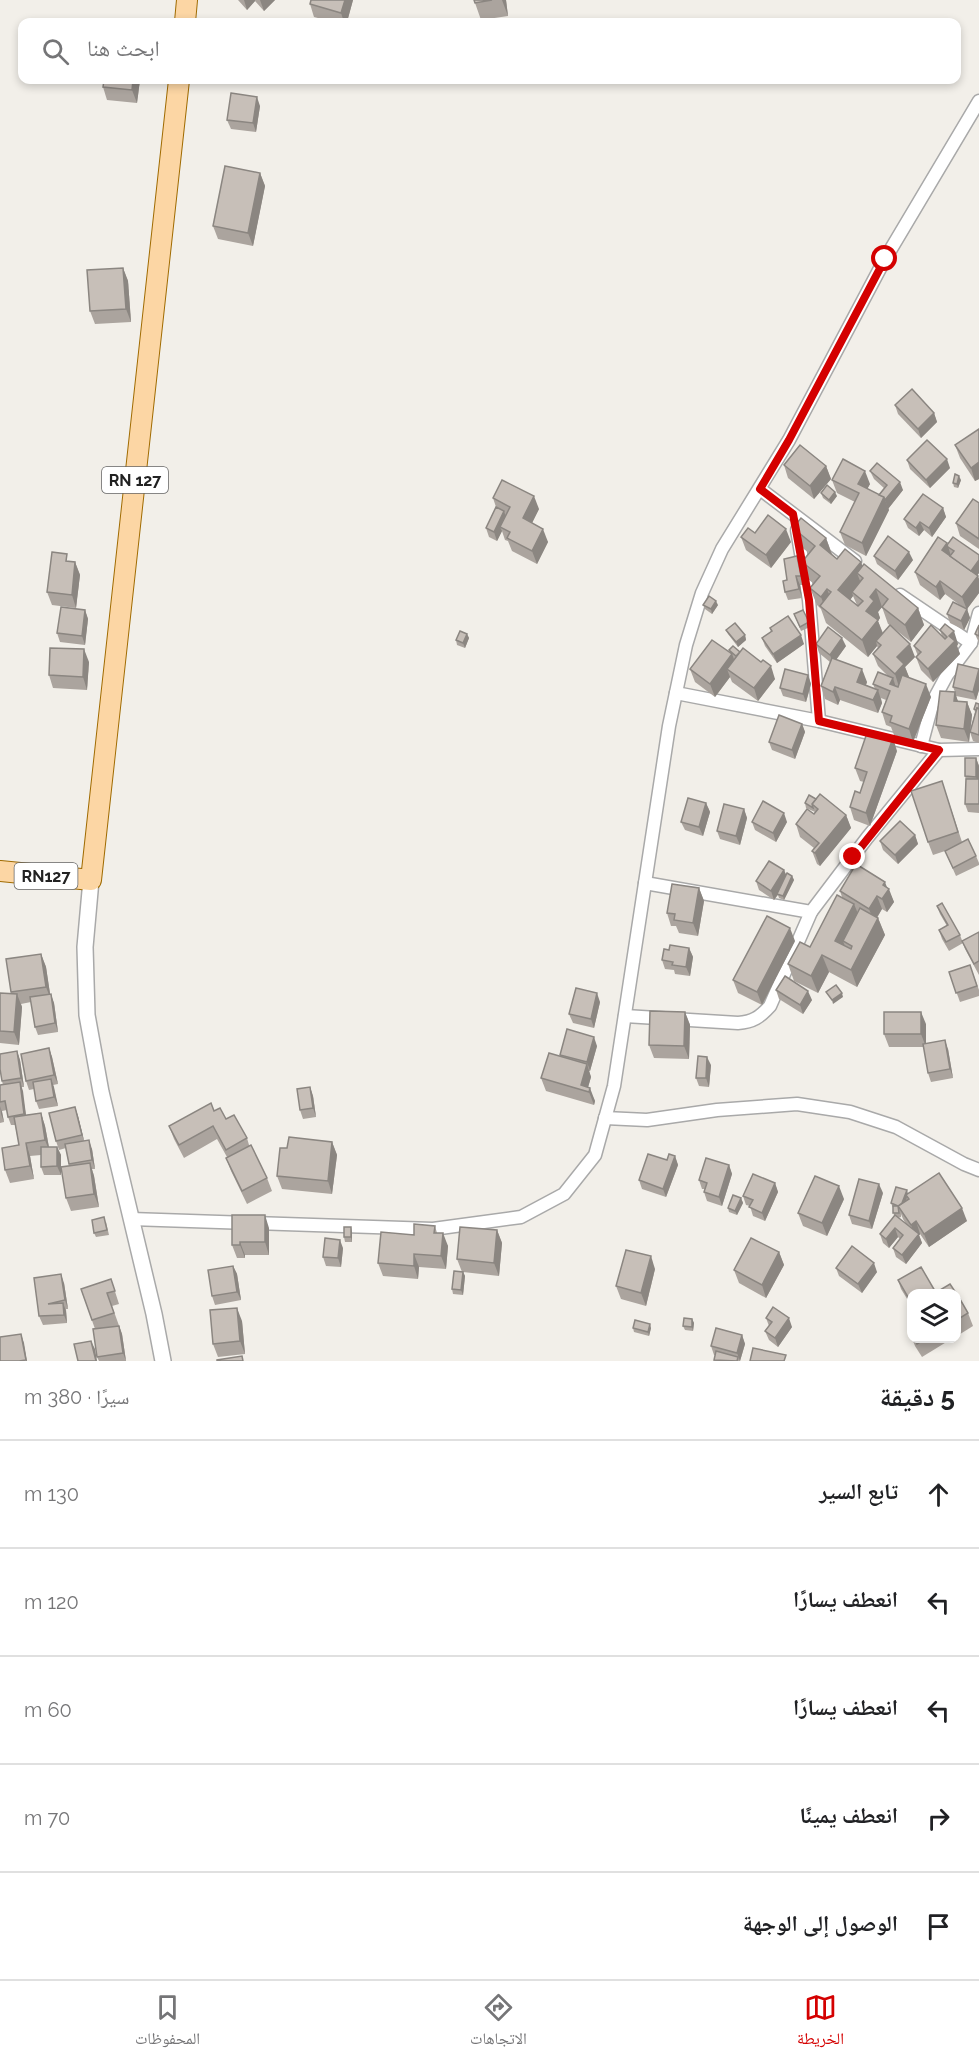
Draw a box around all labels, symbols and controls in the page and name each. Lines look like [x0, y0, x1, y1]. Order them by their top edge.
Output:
search box [18, 18, 961, 84]
icon: search [39, 35, 72, 68]
text: ابحث هنا [87, 35, 160, 61]
route start [871, 245, 897, 271]
road number: RN 127 [102, 467, 168, 493]
route end [839, 843, 865, 869]
road number: RN127 [15, 863, 78, 889]
map controls [907, 1289, 961, 1343]
button: layers [907, 1289, 961, 1343]
text: 5 دقيقة [880, 1382, 955, 1412]
text: سيرًا · 380 m [24, 1385, 129, 1409]
text: تابع السير [819, 1478, 898, 1504]
icon: ahead [922, 1478, 955, 1511]
text: 130 m [24, 1482, 79, 1506]
text: انعطف يسارًا [793, 1586, 898, 1612]
icon: left [922, 1586, 955, 1619]
text: 120 m [24, 1590, 79, 1614]
text: انعطف يسارًا [793, 1694, 898, 1720]
icon: left [922, 1694, 955, 1727]
text: 60 m [24, 1698, 72, 1722]
text: انعطف يمينًا [799, 1802, 898, 1828]
icon: right [922, 1802, 955, 1835]
text: 70 m [24, 1806, 70, 1830]
text: الوصول إلى الوجهة [743, 1910, 898, 1936]
icon: arrive [922, 1910, 955, 1943]
tab: المحفوظات [135, 1991, 200, 2054]
tab: الاتجاهات [470, 1991, 527, 2054]
tab: الخريطة [797, 1991, 844, 2054]

